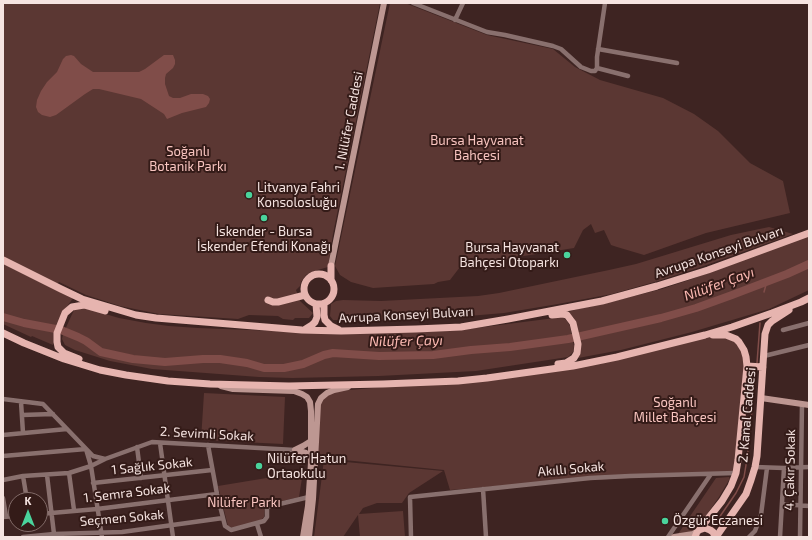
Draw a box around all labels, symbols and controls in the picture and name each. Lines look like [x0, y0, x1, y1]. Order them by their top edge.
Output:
street label: 1. Nilüfer Caddesi [332, 70, 366, 172]
park label: Bursa Hayvanat Bahçesi [430, 133, 524, 164]
park label: Soğanlı Botanik Parkı [149, 144, 227, 175]
place label: Litvanya Fahri Konsolosluğu [257, 180, 340, 211]
marker: Litvanya Fahri Konsolosluğu [244, 190, 254, 200]
marker: İskender - Bursa İskender Efendi Konağı [259, 213, 269, 223]
street label: Avrupa Konseyi Bulvarı [652, 223, 786, 281]
place label: İskender - Bursa İskender Efendi Konağı [197, 224, 331, 255]
place label: Bursa Hayvanat Bahçesi Otoparkı [460, 240, 559, 271]
marker: Bursa Hayvanat Bahçesi Otoparkı [562, 250, 572, 260]
water label: Nilüfer Çayı [682, 264, 756, 304]
street label: Avrupa Konseyi Bulvarı [338, 304, 474, 326]
water label: Nilüfer Çayı [369, 332, 443, 350]
street label: 2. Kanal Caddesi [735, 367, 759, 463]
park label: Soğanlı Millet Bahçesi [634, 395, 716, 426]
street label: 2. Sevimli Sokak [160, 424, 254, 444]
street label: 4. Çakır Sokak [781, 429, 799, 511]
place label: Nilüfer Hatun Ortaokulu [267, 451, 346, 482]
street label: 1 Sağlık Sokak [111, 454, 193, 478]
street label: Akıllı Sokak [537, 458, 605, 480]
marker: Nilüfer Hatun Ortaokulu [254, 461, 264, 471]
street label: 1. Semra Sokak [83, 480, 171, 506]
north arrow [8, 492, 48, 532]
text: K [25, 494, 31, 507]
park label: Nilüfer Parkı [207, 495, 281, 511]
street label: Seçmen Sokak [79, 507, 165, 529]
place label: Özgür Eczanesi [673, 513, 763, 529]
marker: Özgür Eczanesi [660, 516, 670, 526]

